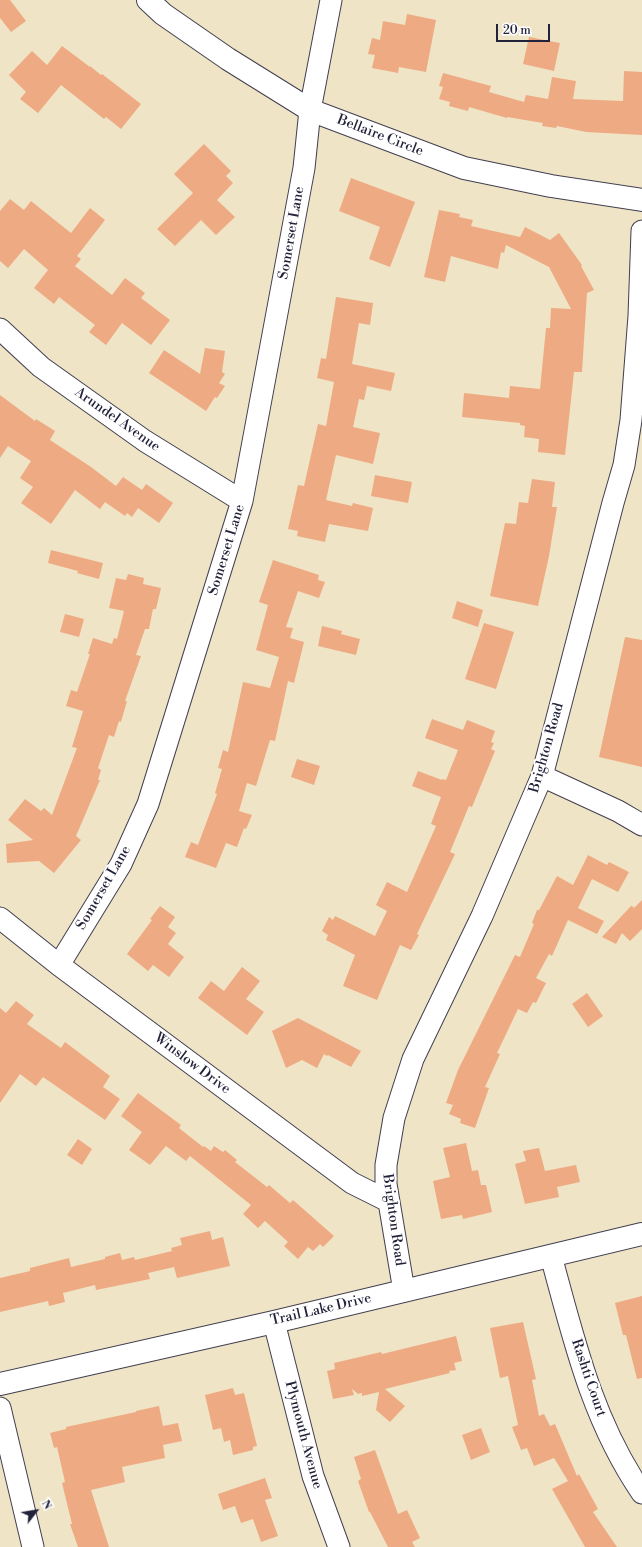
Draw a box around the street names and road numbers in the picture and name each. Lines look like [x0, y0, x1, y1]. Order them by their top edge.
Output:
street label: Bellaire Circle [334, 112, 426, 160]
street label: Somerset Lane [276, 185, 308, 281]
street label: Arundel Avenue [71, 384, 163, 456]
street label: Somerset Lane [205, 503, 249, 597]
street label: Brighton Road [526, 701, 568, 795]
street label: Somerset Lane [73, 843, 135, 933]
street label: Winslow Drive [151, 1030, 233, 1098]
street label: Brighton Road [378, 1173, 408, 1267]
street label: Trail Lake Drive [269, 1290, 373, 1330]
street label: Rashti Court [567, 1337, 609, 1419]
street label: Plymouth Avenue [280, 1379, 326, 1491]

